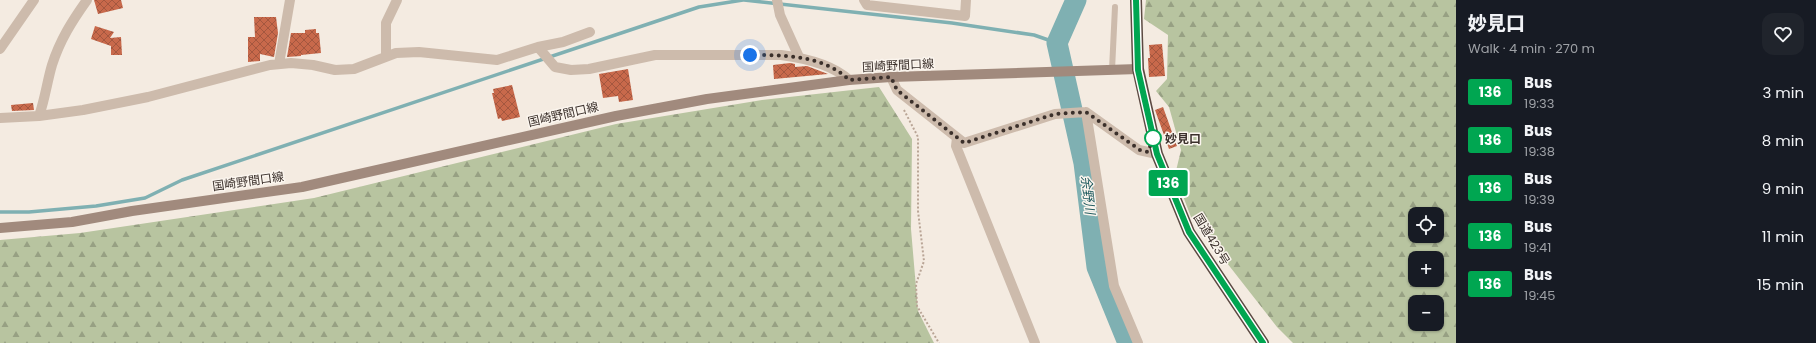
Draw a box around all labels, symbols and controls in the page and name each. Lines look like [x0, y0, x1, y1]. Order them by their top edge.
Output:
text: 妙見口 [1468, 10, 1525, 37]
button: heart [1762, 13, 1804, 55]
text: Walk · 4 min · 270 m [1468, 39, 1595, 58]
your location [740, 45, 760, 65]
street label: 国崎野間口線 [862, 55, 934, 75]
text: Bus [1524, 72, 1552, 93]
text: 136 [1479, 82, 1501, 102]
text: 3 min [1762, 82, 1804, 103]
text: 19:33 [1524, 94, 1554, 113]
street label: 国崎野間口線 [526, 98, 600, 130]
text: Bus [1524, 120, 1552, 141]
marker: 妙見口 [1144, 129, 1162, 147]
place label: 妙見口 [1165, 130, 1201, 147]
text: 136 [1479, 130, 1501, 150]
text: 8 min [1762, 130, 1804, 151]
text: 19:38 [1524, 142, 1555, 161]
street label: 国崎野間口線 [211, 168, 285, 194]
text: Bus [1524, 168, 1552, 189]
line badge: 136 [1145, 170, 1191, 196]
text: 136 [1157, 173, 1179, 193]
water label: 余野川 [1076, 174, 1100, 217]
text: 136 [1479, 178, 1501, 198]
text: 9 min [1762, 178, 1804, 199]
text: 19:39 [1524, 190, 1555, 209]
map controls [1408, 207, 1444, 331]
button: locate [1408, 207, 1444, 243]
street label: 国道423号 [1190, 210, 1234, 268]
text: Bus [1524, 216, 1552, 237]
text: 136 [1479, 226, 1501, 246]
text: 11 min [1762, 226, 1804, 247]
text: 19:41 [1524, 238, 1551, 257]
button: + [1408, 251, 1444, 287]
text: Bus [1524, 264, 1552, 285]
text: 136 [1479, 274, 1501, 294]
text: 15 min [1757, 274, 1804, 295]
text: 19:45 [1524, 286, 1555, 305]
button: − [1408, 295, 1444, 331]

